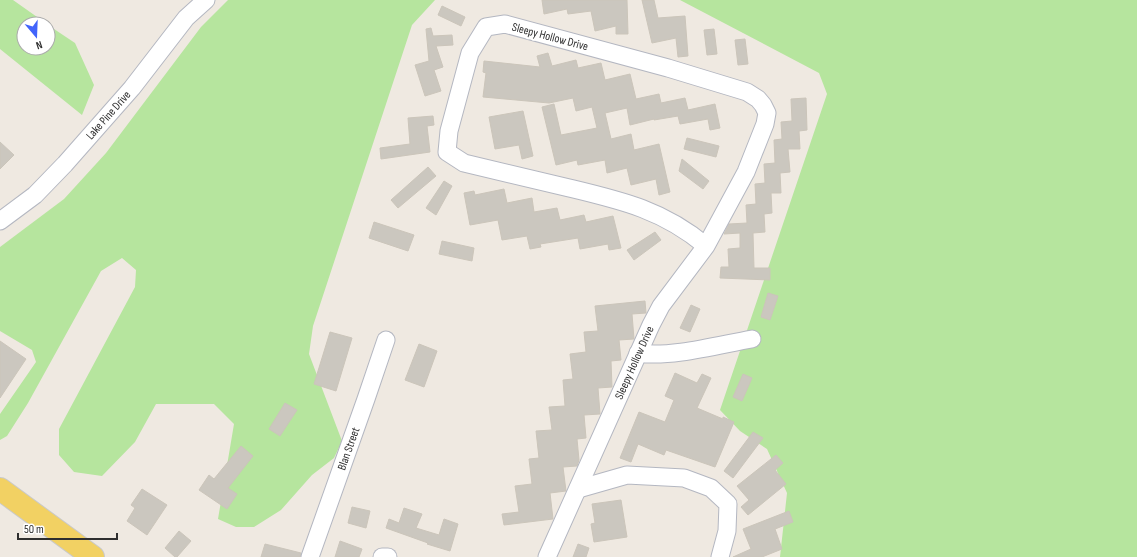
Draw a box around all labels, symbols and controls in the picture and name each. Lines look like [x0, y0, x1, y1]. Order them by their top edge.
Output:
north arrow [16, 16, 56, 56]
street label: Sleepy Hollow Drive [510, 20, 590, 54]
text: N [34, 38, 44, 52]
street label: Lake Pine Drive [83, 87, 134, 143]
street label: Sleepy Hollow Drive [611, 324, 657, 402]
street label: Blan Street [334, 425, 363, 472]
scale bar [18, 515, 117, 541]
text: 50 m [24, 522, 44, 537]

